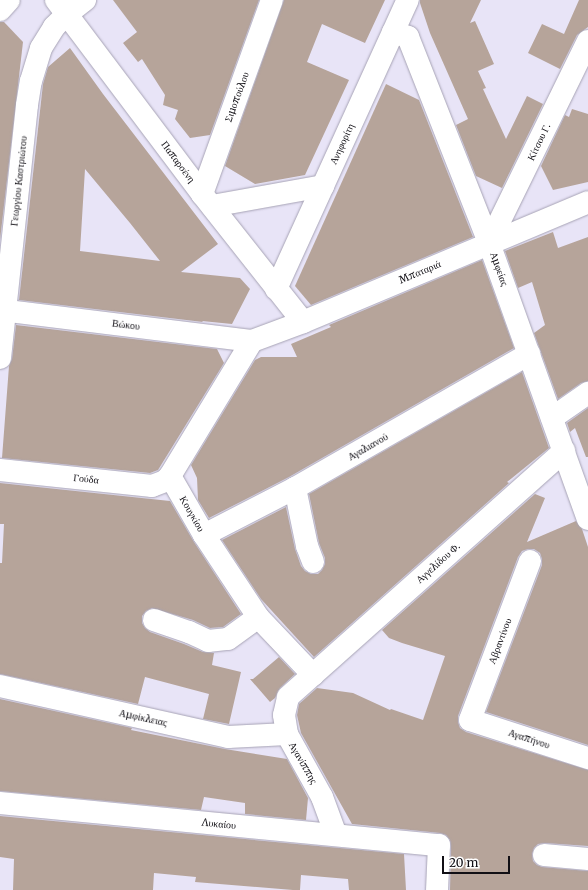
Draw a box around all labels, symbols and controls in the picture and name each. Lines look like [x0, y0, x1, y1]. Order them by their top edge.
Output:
street label: Σιμοπούλου [222, 70, 252, 124]
street label: Κίτσου Γ. [525, 121, 553, 163]
street label: Ανηφορίτη [327, 122, 357, 166]
street label: Γεωργίου Καστριώτου [8, 135, 30, 227]
street label: Παπαρσένη [158, 139, 198, 185]
street label: Αμφείας [487, 250, 511, 288]
street label: Μπαταριά [397, 258, 443, 286]
street label: Βώκου [111, 317, 141, 333]
street label: Αγαλιανού [346, 431, 390, 463]
street label: Γούδα [73, 472, 99, 486]
street label: Κουγκίου [177, 494, 207, 534]
street label: Αγγελίδου Φ. [414, 540, 462, 586]
street label: Αβραντίνου [486, 616, 514, 666]
street label: Αμφίκλειας [118, 707, 168, 729]
street label: Αγαπήνου [507, 727, 551, 751]
street label: Αγανίππης [286, 740, 320, 786]
street label: Λυκαίου [201, 816, 237, 832]
scale bar [444, 848, 512, 874]
text: 20 m [449, 855, 478, 870]

